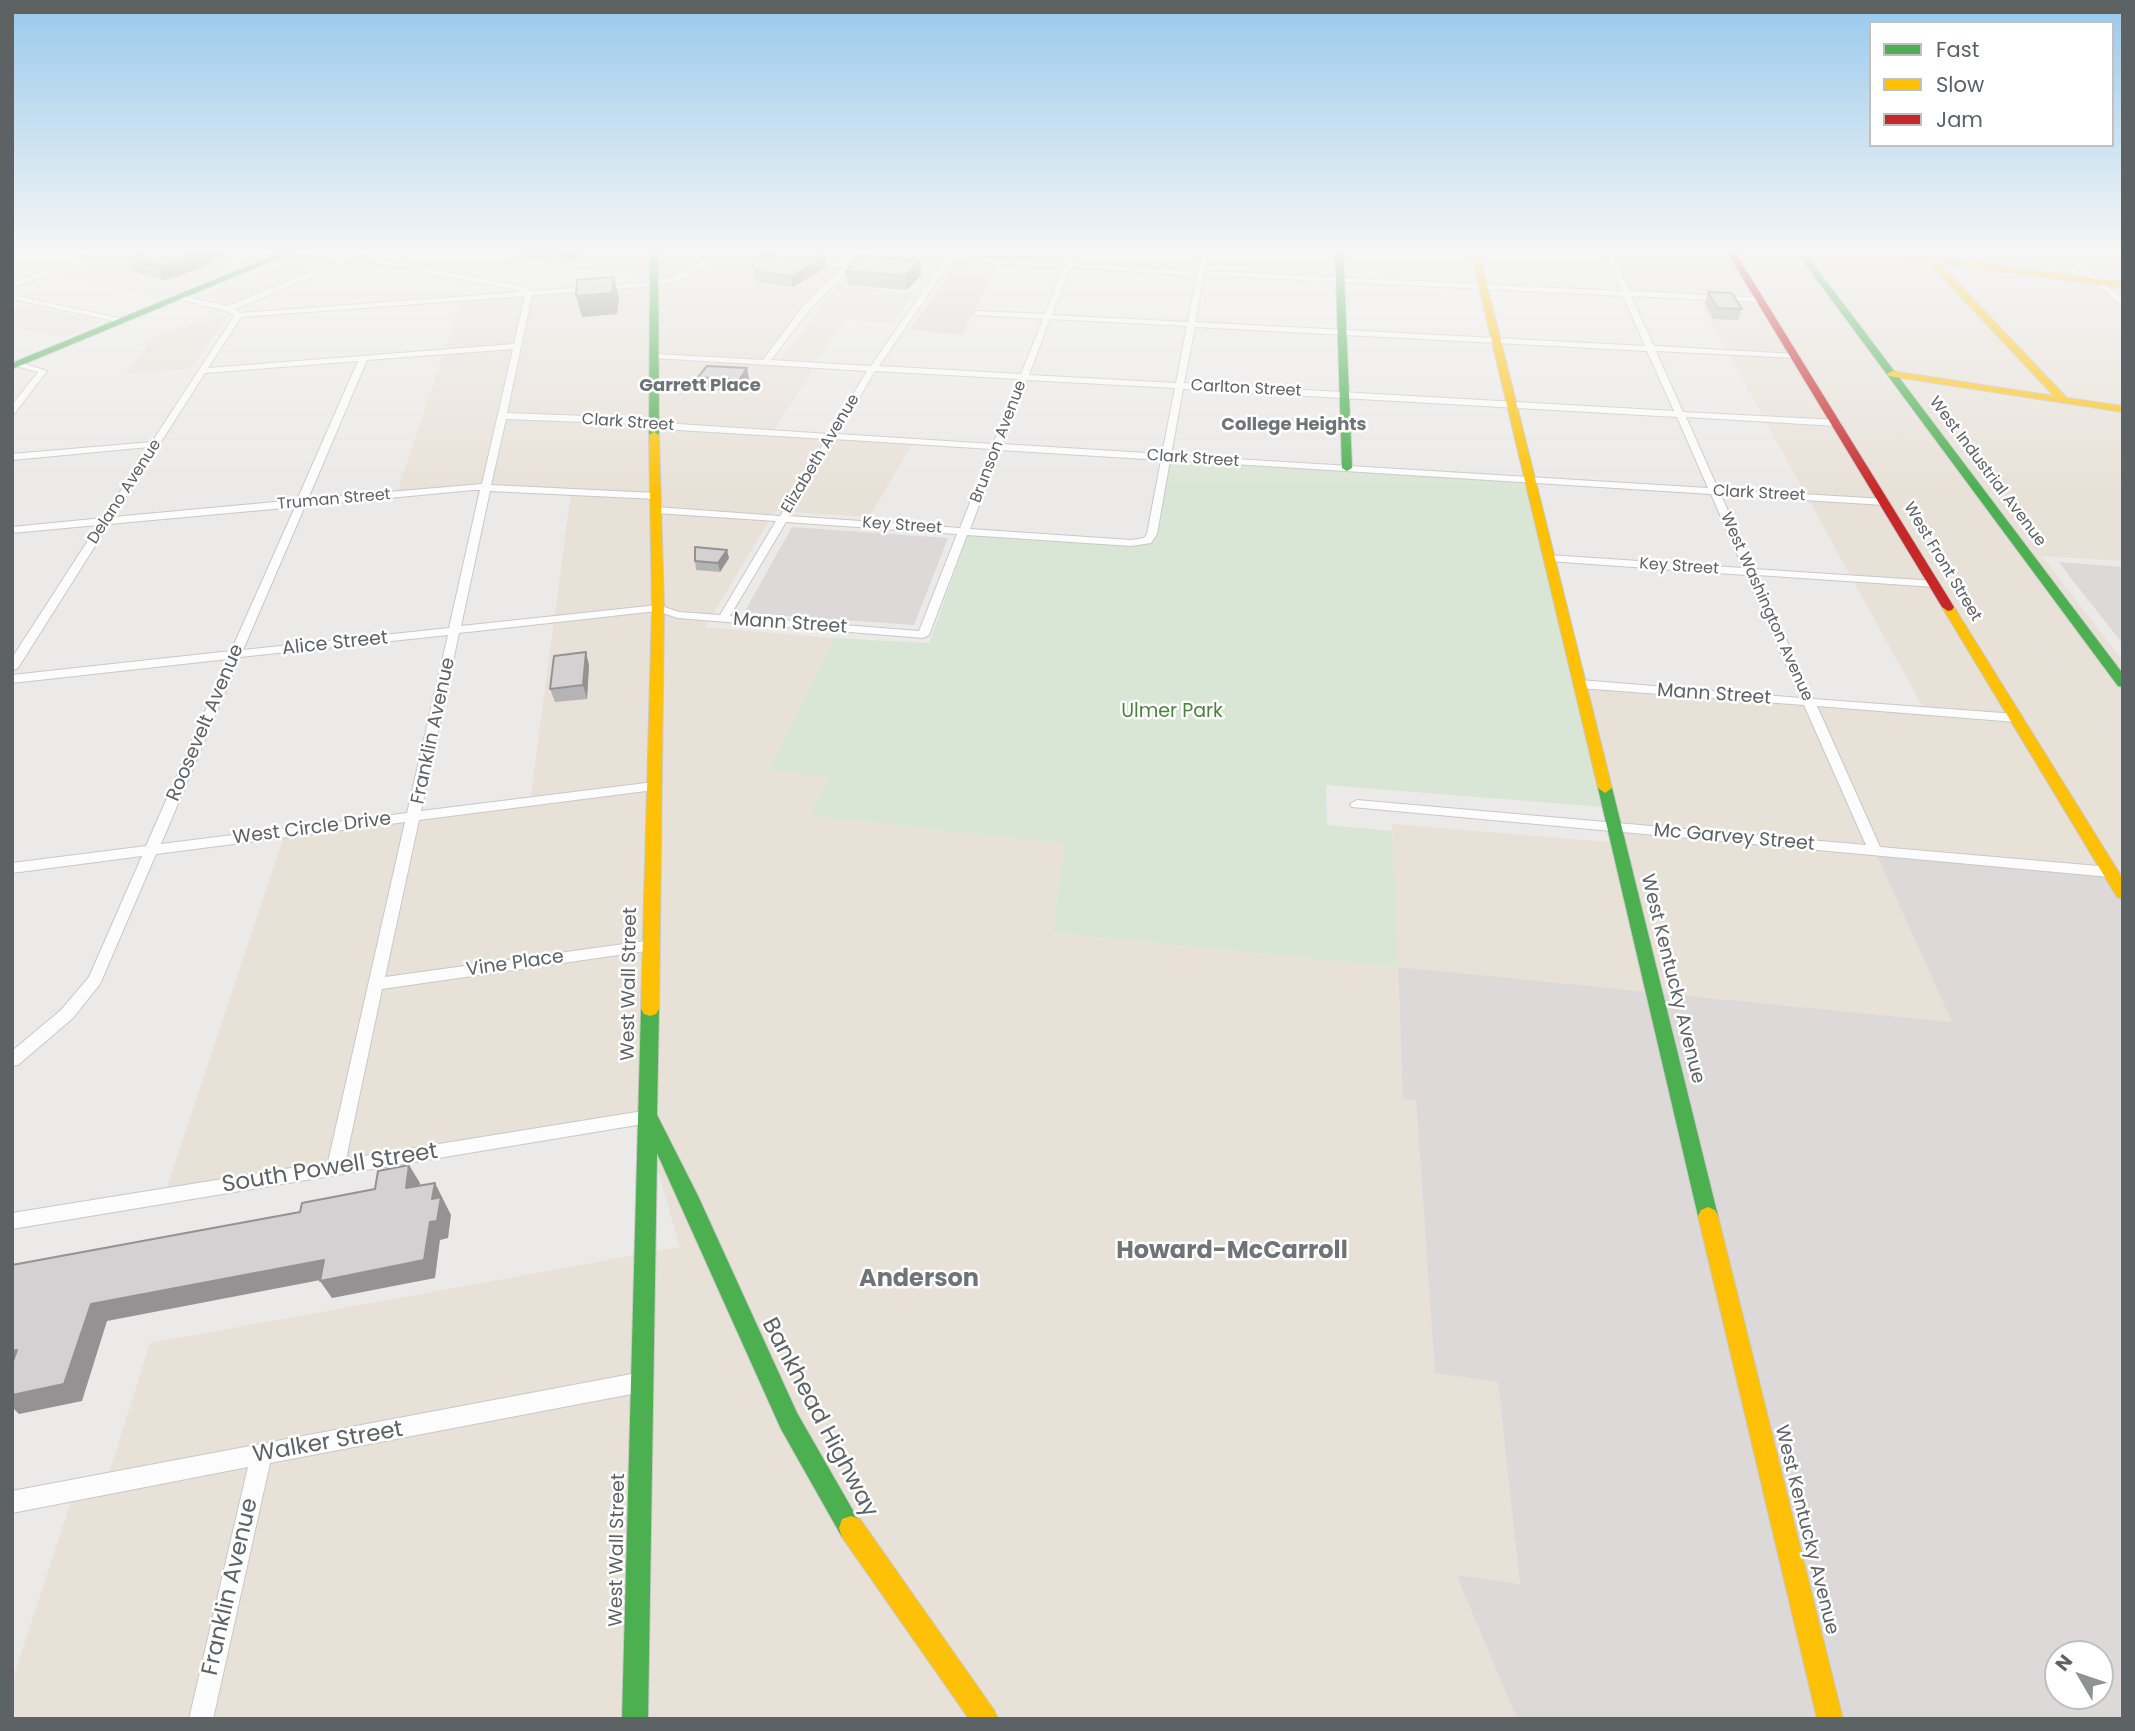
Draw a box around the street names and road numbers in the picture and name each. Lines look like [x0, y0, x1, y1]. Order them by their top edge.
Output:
street label: Carlton Street [1190, 377, 1302, 401]
street label: Brunson Avenue [967, 378, 1031, 506]
street label: Elizabeth Avenue [778, 391, 864, 517]
street label: West Industrial Avenue [1924, 393, 2050, 551]
street label: Clark Street [581, 410, 675, 436]
street label: Delano Avenue [84, 436, 166, 548]
street label: Clark Street [1146, 446, 1240, 472]
street label: Clark Street [1712, 482, 1806, 506]
street label: Truman Street [277, 485, 391, 515]
street label: West Front Street [1899, 499, 1985, 625]
street label: West Washington Avenue [1716, 510, 1816, 704]
street label: Key Street [862, 514, 942, 538]
street label: Key Street [1639, 555, 1719, 579]
street label: Mann Street [732, 609, 848, 639]
street label: Alice Street [281, 627, 389, 661]
street label: Roosevelt Avenue [163, 641, 249, 805]
street label: Franklin Avenue [407, 656, 461, 806]
street label: Mann Street [1656, 680, 1772, 710]
street label: West Circle Drive [232, 808, 392, 850]
street label: Mc Garvey Street [1653, 820, 1815, 856]
street label: West Kentucky Avenue [1635, 872, 1709, 1086]
street label: West Wall Street [617, 907, 643, 1061]
street label: Vine Place [465, 946, 565, 982]
street label: South Powell Street [220, 1138, 440, 1200]
street label: Bankhead Highway [755, 1314, 883, 1522]
street label: Walker Street [251, 1416, 405, 1470]
street label: West Kentucky Avenue [1769, 1423, 1843, 1637]
street label: West Wall Street [605, 1473, 631, 1627]
street label: Franklin Avenue [197, 1496, 265, 1678]

